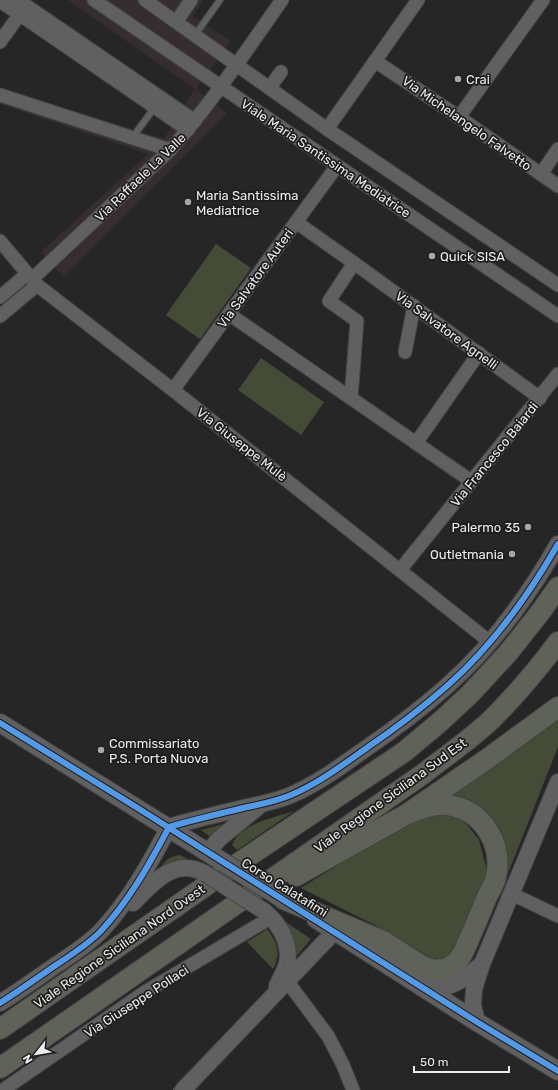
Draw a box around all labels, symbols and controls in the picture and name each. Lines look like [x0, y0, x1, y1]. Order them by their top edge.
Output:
place label: Crai [466, 72, 490, 87]
street label: Via Michelangelo Falvetto [399, 73, 534, 175]
marker: Crai [453, 74, 463, 84]
street label: Viale Maria Santissima Mediatrice [238, 95, 414, 221]
street label: Via Raffaele La Valle [92, 130, 189, 225]
place label: Maria Santissima Mediatrice [196, 187, 298, 218]
marker: Maria Santissima Mediatrice [183, 197, 193, 207]
street label: Via Salvatore Auteri [214, 226, 296, 331]
place label: Quick SISA [440, 249, 505, 264]
marker: Quick SISA [427, 251, 437, 261]
street label: Via Salvatore Agnelli [392, 288, 501, 373]
street label: Via Francesco Baiardi [448, 399, 541, 510]
street label: Via Giuseppe Mulè [194, 405, 290, 484]
place label: Palermo 35 [451, 520, 520, 535]
marker: Palermo 35 [523, 522, 533, 532]
place label: Outletmania [430, 547, 504, 562]
marker: Outletmania [507, 549, 517, 559]
street label: Viale Regione Siciliana Sud Est [311, 735, 470, 857]
place label: Commissariato P.S. Porta Nuova [109, 736, 208, 766]
marker: Commissariato P.S. Porta Nuova [96, 745, 106, 755]
street label: Corso Calatafimi [239, 855, 330, 920]
street label: Viale Regione Siciliana Nord Ovest [31, 881, 208, 1012]
street label: Via Giuseppe Pollaci [81, 962, 191, 1041]
north arrow [16, 1034, 56, 1074]
scale bar [414, 1048, 509, 1074]
text: N [20, 1052, 35, 1066]
text: 50 m [420, 1055, 448, 1069]

